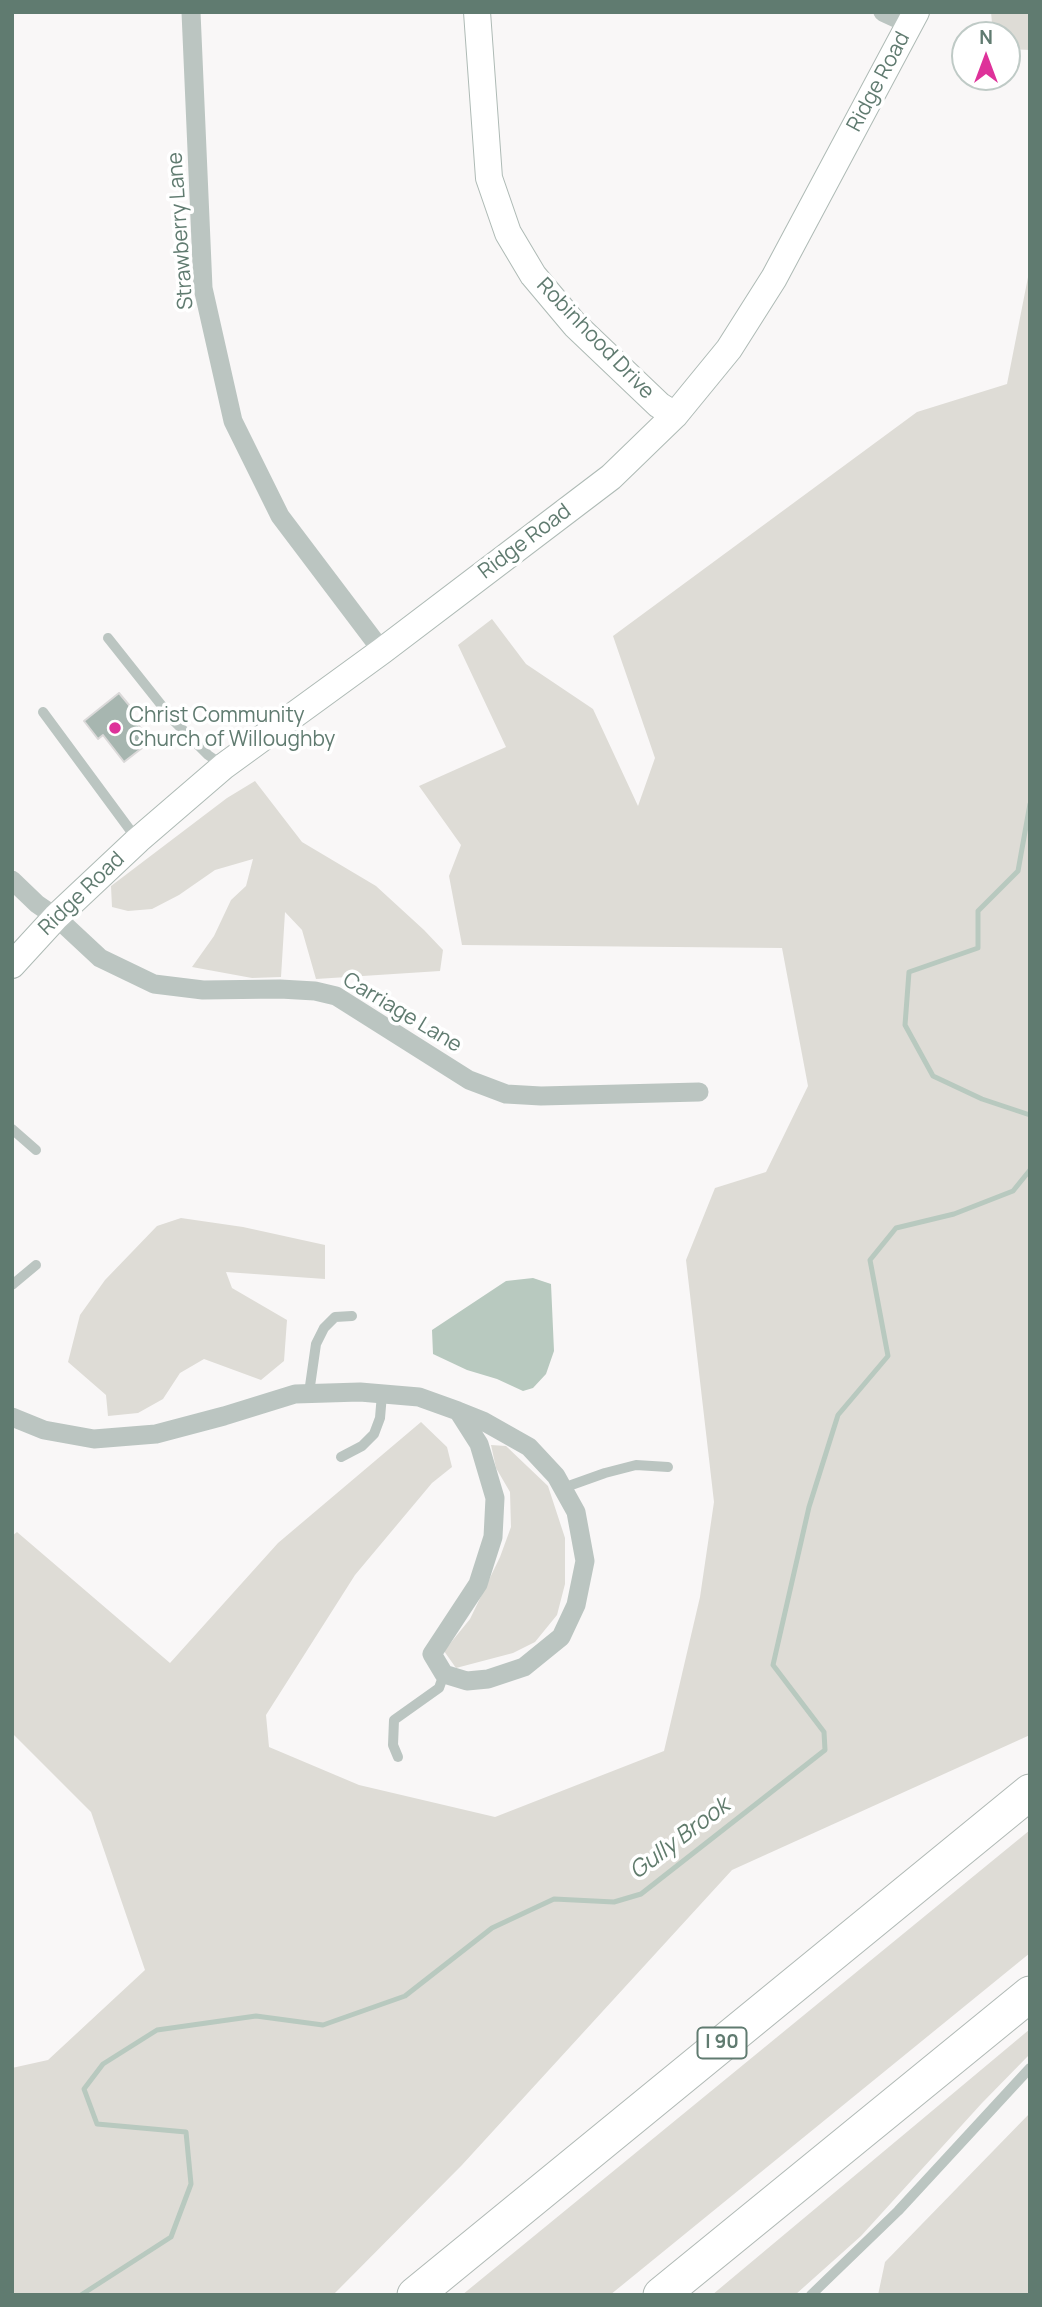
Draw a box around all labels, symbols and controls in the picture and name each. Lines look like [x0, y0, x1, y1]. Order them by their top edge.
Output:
north arrow [951, 21, 1021, 91]
text: N [979, 24, 993, 50]
street label: Ridge Road [842, 28, 916, 136]
street label: Strawberry Lane [163, 151, 199, 311]
street label: Robinhood Drive [531, 273, 659, 405]
street label: Ridge Road [474, 499, 576, 585]
place label: Christ Community Church of Willoughby [129, 703, 335, 753]
marker: Christ Community Church of Willoughby [107, 720, 123, 736]
street label: Ridge Road [34, 847, 130, 941]
street label: Carriage Lane [338, 968, 466, 1058]
water label: Gully Brook [625, 1792, 735, 1886]
road number: I 90 [698, 2027, 746, 2058]

